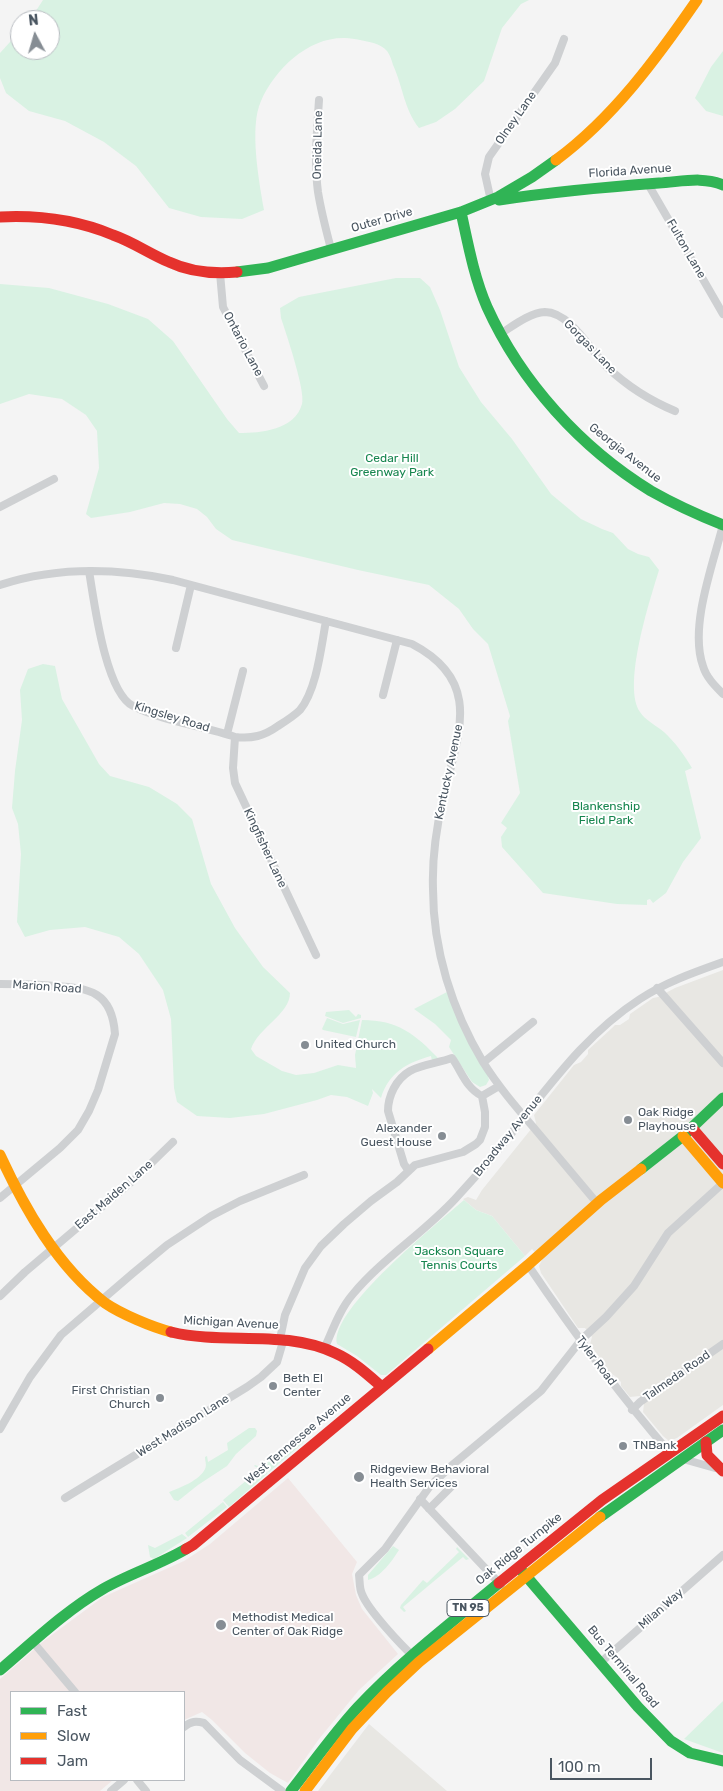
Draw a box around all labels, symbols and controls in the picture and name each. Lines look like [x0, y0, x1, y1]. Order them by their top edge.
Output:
north arrow [10, 10, 60, 60]
text: N [28, 12, 39, 30]
street label: Olney Lane [492, 89, 540, 147]
street label: Oneida Lane [310, 110, 326, 180]
street label: Florida Avenue [588, 161, 672, 181]
street label: Outer Drive [350, 204, 414, 236]
street label: Fulton Lane [663, 217, 709, 281]
street label: Ontario Lane [220, 309, 266, 379]
street label: Gorgas Lane [561, 317, 619, 377]
street label: Georgia Avenue [586, 420, 664, 486]
park label: Cedar Hill Greenway Park [350, 452, 434, 480]
street label: Kingsley Road [133, 699, 211, 735]
street label: Kentucky Avenue [432, 723, 466, 821]
park label: Blankenship Field Park [572, 800, 640, 828]
street label: Kingfisher Lane [240, 806, 290, 890]
street label: Marion Road [12, 977, 82, 997]
place label: United Church [315, 1038, 396, 1052]
marker: United Church [299, 1039, 311, 1051]
street label: Broadway Avenue [471, 1092, 545, 1180]
place label: Oak Ridge Playhouse [638, 1106, 696, 1134]
marker: Oak Ridge Playhouse [622, 1114, 634, 1126]
place label: Alexander Guest House [361, 1122, 432, 1150]
marker: Alexander Guest House [436, 1130, 448, 1142]
street label: East Maiden Lane [72, 1157, 156, 1233]
park label: Jackson Square Tennis Courts [414, 1245, 504, 1273]
street label: Michigan Avenue [183, 1313, 279, 1333]
street label: Tyler Road [573, 1333, 619, 1389]
street label: Talmeda Road [641, 1348, 713, 1404]
place label: Beth El Center [283, 1372, 323, 1400]
marker: Beth El Center [267, 1380, 279, 1392]
place label: First Christian Church [71, 1384, 150, 1412]
street label: West Tennessee Avenue [242, 1390, 354, 1488]
street label: West Madison Lane [134, 1392, 232, 1460]
marker: First Christian Church [154, 1392, 166, 1404]
place label: TNBank [633, 1439, 676, 1453]
marker: TNBank [617, 1440, 629, 1452]
place label: Ridgeview Behavioral Health Services [370, 1463, 489, 1491]
marker: Ridgeview Behavioral Health Services [352, 1470, 366, 1484]
street label: Oak Ridge Turnpike [473, 1510, 565, 1588]
street label: Milan Way [636, 1586, 686, 1632]
road number: TN 95 [447, 1600, 489, 1616]
place label: Methodist Medical Center of Oak Ridge [232, 1611, 343, 1639]
marker: Methodist Medical Center of Oak Ridge [214, 1618, 228, 1632]
street label: Bus Terminal Road [584, 1623, 662, 1711]
legend [10, 1691, 185, 1781]
text: Fast [57, 1702, 87, 1720]
text: Slow [57, 1727, 90, 1745]
scale bar [553, 1748, 656, 1780]
text: Jam [57, 1752, 88, 1770]
text: 100 m [558, 1758, 600, 1776]

